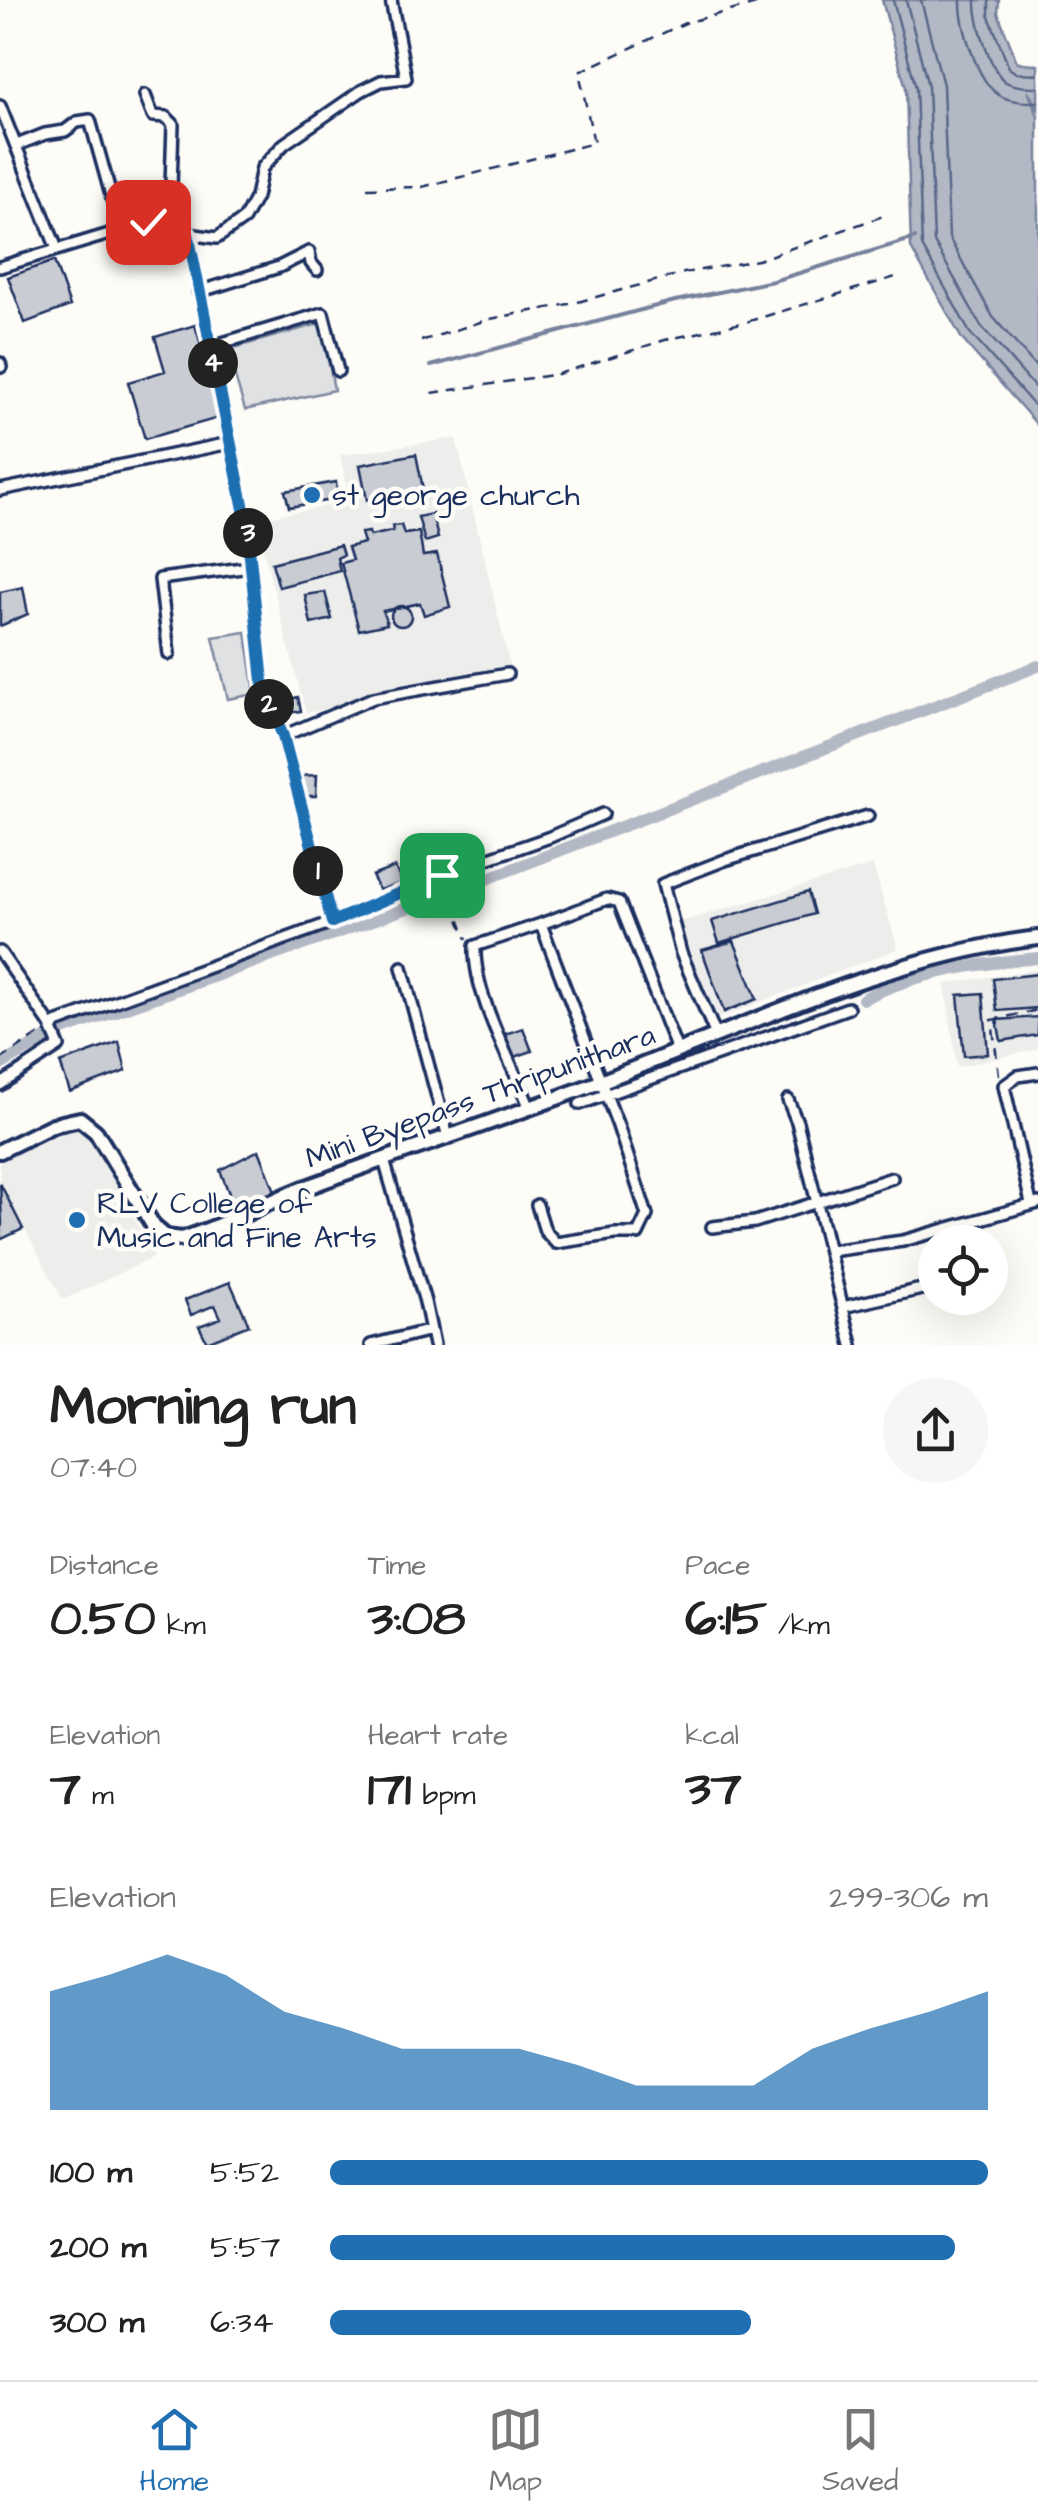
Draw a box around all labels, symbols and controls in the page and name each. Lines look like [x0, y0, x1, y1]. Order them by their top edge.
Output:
pin [106, 180, 191, 265]
icon: check [121, 195, 176, 250]
pin: 4 [188, 338, 238, 388]
text: 4 [203, 343, 223, 382]
place label: st george church [332, 475, 580, 518]
marker: st george church [301, 484, 323, 506]
pin: 3 [223, 508, 273, 558]
text: 3 [241, 513, 255, 552]
pin: 2 [244, 679, 294, 729]
text: 2 [261, 684, 277, 723]
pin [400, 833, 485, 918]
pin: 1 [293, 846, 343, 896]
icon: arrive [415, 848, 470, 903]
text: 1 [316, 851, 320, 890]
street label: Mini Byepass Thripunithara [300, 1014, 661, 1181]
place label: RLV College of Music and Fine Arts [97, 1183, 377, 1259]
marker: RLV College of Music and Fine Arts [66, 1209, 88, 1231]
map controls [918, 1225, 1008, 1315]
button: locate [918, 1225, 1008, 1315]
text: Morning run [50, 1369, 356, 1445]
button: share [883, 1378, 988, 1483]
text: 07:40 [50, 1445, 137, 1490]
text: Distance [50, 1546, 159, 1585]
text: Time [368, 1546, 426, 1585]
text: Pace [685, 1546, 750, 1585]
text: 0.50 [50, 1585, 156, 1654]
text: 3:08 [368, 1585, 465, 1654]
text: 6:15 [685, 1585, 767, 1654]
text: km [156, 1606, 206, 1645]
text: /km [767, 1606, 830, 1645]
text: Elevation [50, 1716, 160, 1755]
text: Heart rate [368, 1716, 508, 1755]
text: kcal [685, 1716, 739, 1755]
text: 7 [50, 1755, 81, 1824]
text: 171 [368, 1755, 411, 1824]
text: 37 [685, 1755, 742, 1824]
text: m [81, 1776, 114, 1815]
text: bpm [411, 1776, 476, 1815]
text: Elevation [50, 1875, 176, 1920]
text: 299–306 m [829, 1875, 988, 1920]
text: 100 m [50, 2150, 132, 2195]
text: 5:52 [210, 2150, 279, 2195]
text: 200 m [50, 2225, 146, 2270]
text: 5:57 [210, 2225, 280, 2270]
text: 300 m [50, 2300, 144, 2345]
text: 6:34 [210, 2300, 273, 2345]
tab: Home [140, 2402, 209, 2501]
tab: Map [488, 2402, 543, 2501]
tab: Saved [822, 2402, 898, 2501]

